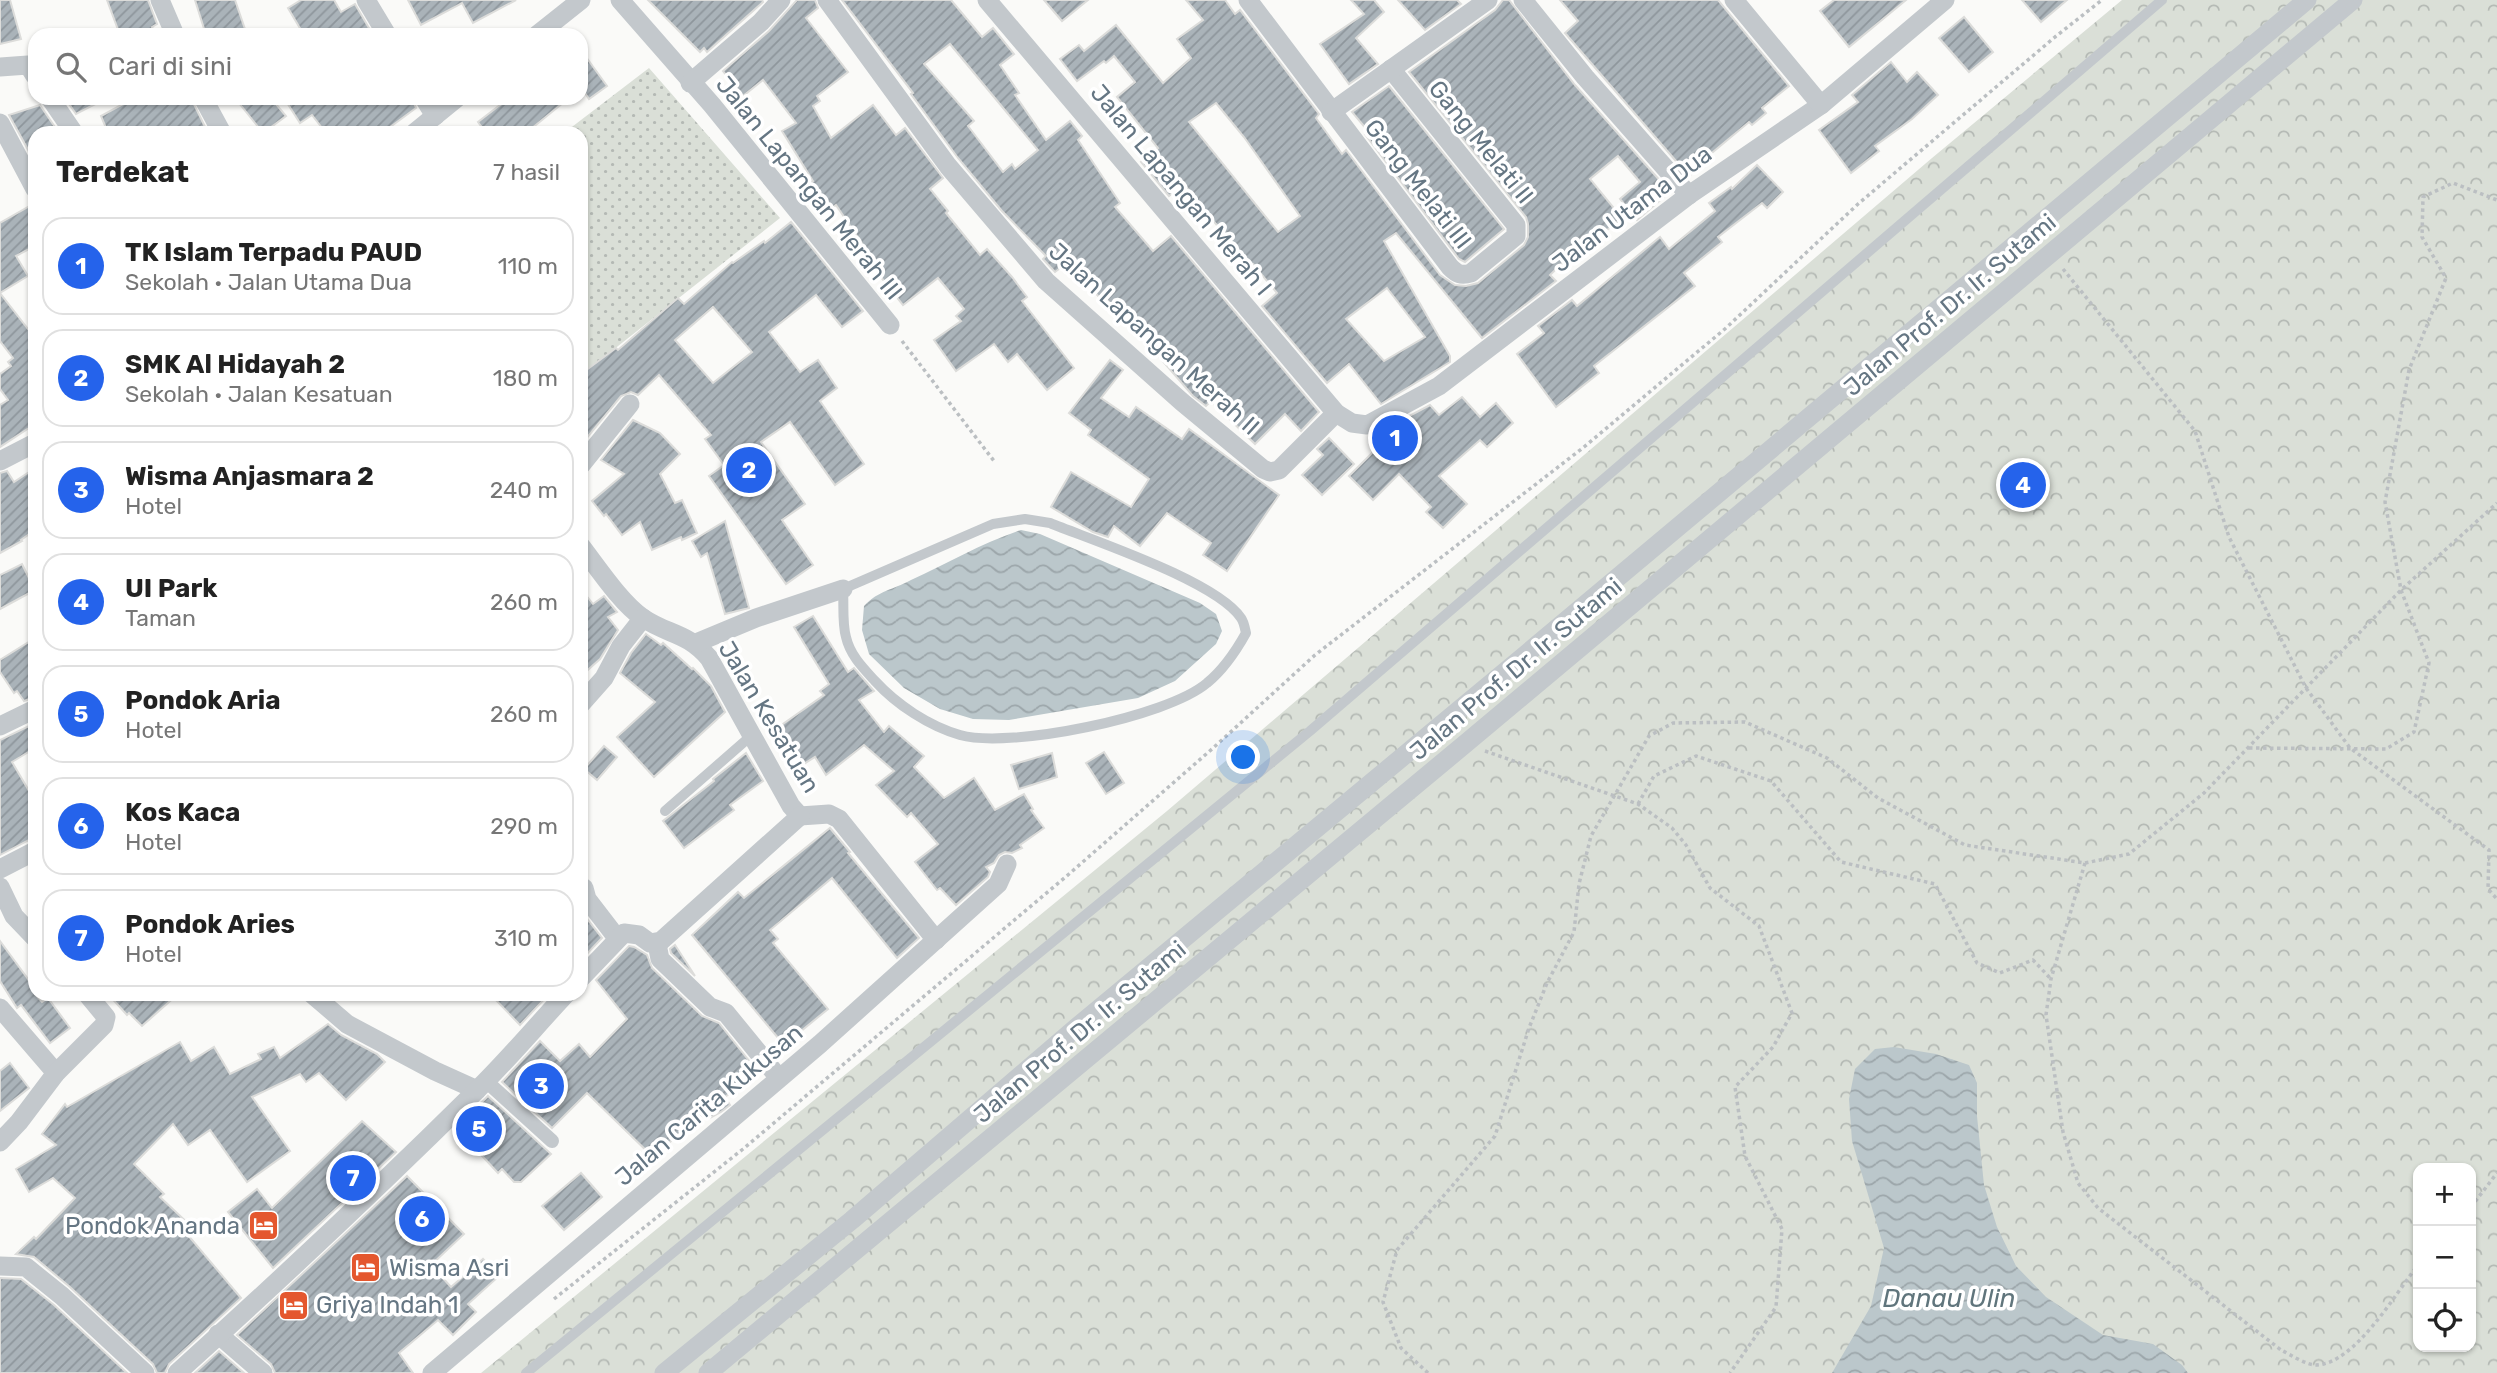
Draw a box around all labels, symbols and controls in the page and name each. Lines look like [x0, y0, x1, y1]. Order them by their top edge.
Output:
search box [28, 28, 588, 105]
icon: search [52, 48, 90, 86]
text: Cari di sini [108, 51, 232, 82]
street label: Jalan Lapangan Merah III [710, 71, 908, 305]
street label: Gang Melati II [1423, 75, 1539, 209]
street label: Jalan Lapangan Merah I [1085, 79, 1277, 301]
street label: Gang Melati III [1359, 114, 1477, 254]
street label: Jalan Utama Dua [1547, 140, 1717, 278]
text: Terdekat [56, 154, 189, 190]
text: 7 hasil [493, 158, 560, 186]
street label: Jalan Prof. Dr. Ir. Sutami [1838, 208, 2062, 402]
text: TK Islam Terpadu PAUD [125, 237, 422, 268]
street label: Jalan Lapangan Merah II [1043, 237, 1265, 441]
text: 1 [75, 252, 87, 280]
text: 110 m [498, 252, 558, 280]
text: Sekolah · Jalan Utama Dua [125, 268, 412, 296]
text: SMK Al Hidayah 2 [125, 349, 345, 380]
text: 2 [74, 364, 88, 392]
text: 180 m [493, 364, 558, 392]
text: Sekolah · Jalan Kesatuan [125, 380, 393, 408]
pin: 1 [1372, 412, 1418, 464]
pin: 2 [726, 444, 772, 496]
pin: 4 [2000, 459, 2046, 511]
text: Wisma Anjasmara 2 [125, 461, 374, 492]
text: 3 [73, 476, 89, 504]
text: 240 m [490, 476, 558, 504]
text: Hotel [125, 492, 182, 520]
street label: Jalan Prof. Dr. Ir. Sutami [1404, 572, 1628, 766]
text: UI Park [125, 573, 217, 604]
text: 4 [73, 588, 89, 616]
text: 260 m [490, 588, 558, 616]
text: Taman [125, 604, 196, 632]
street label: Jalan Kesatuan [713, 636, 825, 798]
text: Pondok Aria [125, 685, 280, 716]
text: 5 [74, 700, 88, 728]
text: 260 m [490, 700, 558, 728]
text: Hotel [125, 716, 182, 744]
your location [1226, 740, 1260, 774]
text: Kos Kaca [125, 797, 240, 828]
text: 6 [74, 812, 88, 840]
text: 290 m [490, 812, 558, 840]
text: Hotel [125, 828, 182, 856]
text: Pondok Aries [125, 909, 295, 940]
text: 7 [74, 924, 88, 952]
text: 310 m [494, 924, 558, 952]
street label: Jalan Prof. Dr. Ir. Sutami [968, 935, 1192, 1129]
text: Hotel [125, 940, 182, 968]
street label: Jalan Carita Kukusan [610, 1019, 808, 1191]
pin: 3 [518, 1060, 564, 1112]
pin: 5 [456, 1103, 502, 1155]
pin: 7 [330, 1152, 376, 1204]
map controls [2413, 1163, 2476, 1352]
button: + [2413, 1163, 2476, 1226]
pin: 6 [399, 1193, 445, 1245]
hotel icon: Pondok Ananda [246, 1209, 280, 1243]
place label: Pondok Ananda [65, 1212, 240, 1240]
button: − [2413, 1226, 2476, 1289]
hotel icon: Wisma Asri [349, 1251, 383, 1285]
place label: Wisma Asri [389, 1254, 509, 1282]
water label: Danau Ulin [1883, 1283, 2015, 1314]
hotel icon: Griya Indah 1 [276, 1288, 310, 1322]
button: locate [2413, 1289, 2476, 1352]
place label: Griya Indah 1 [316, 1291, 459, 1319]

